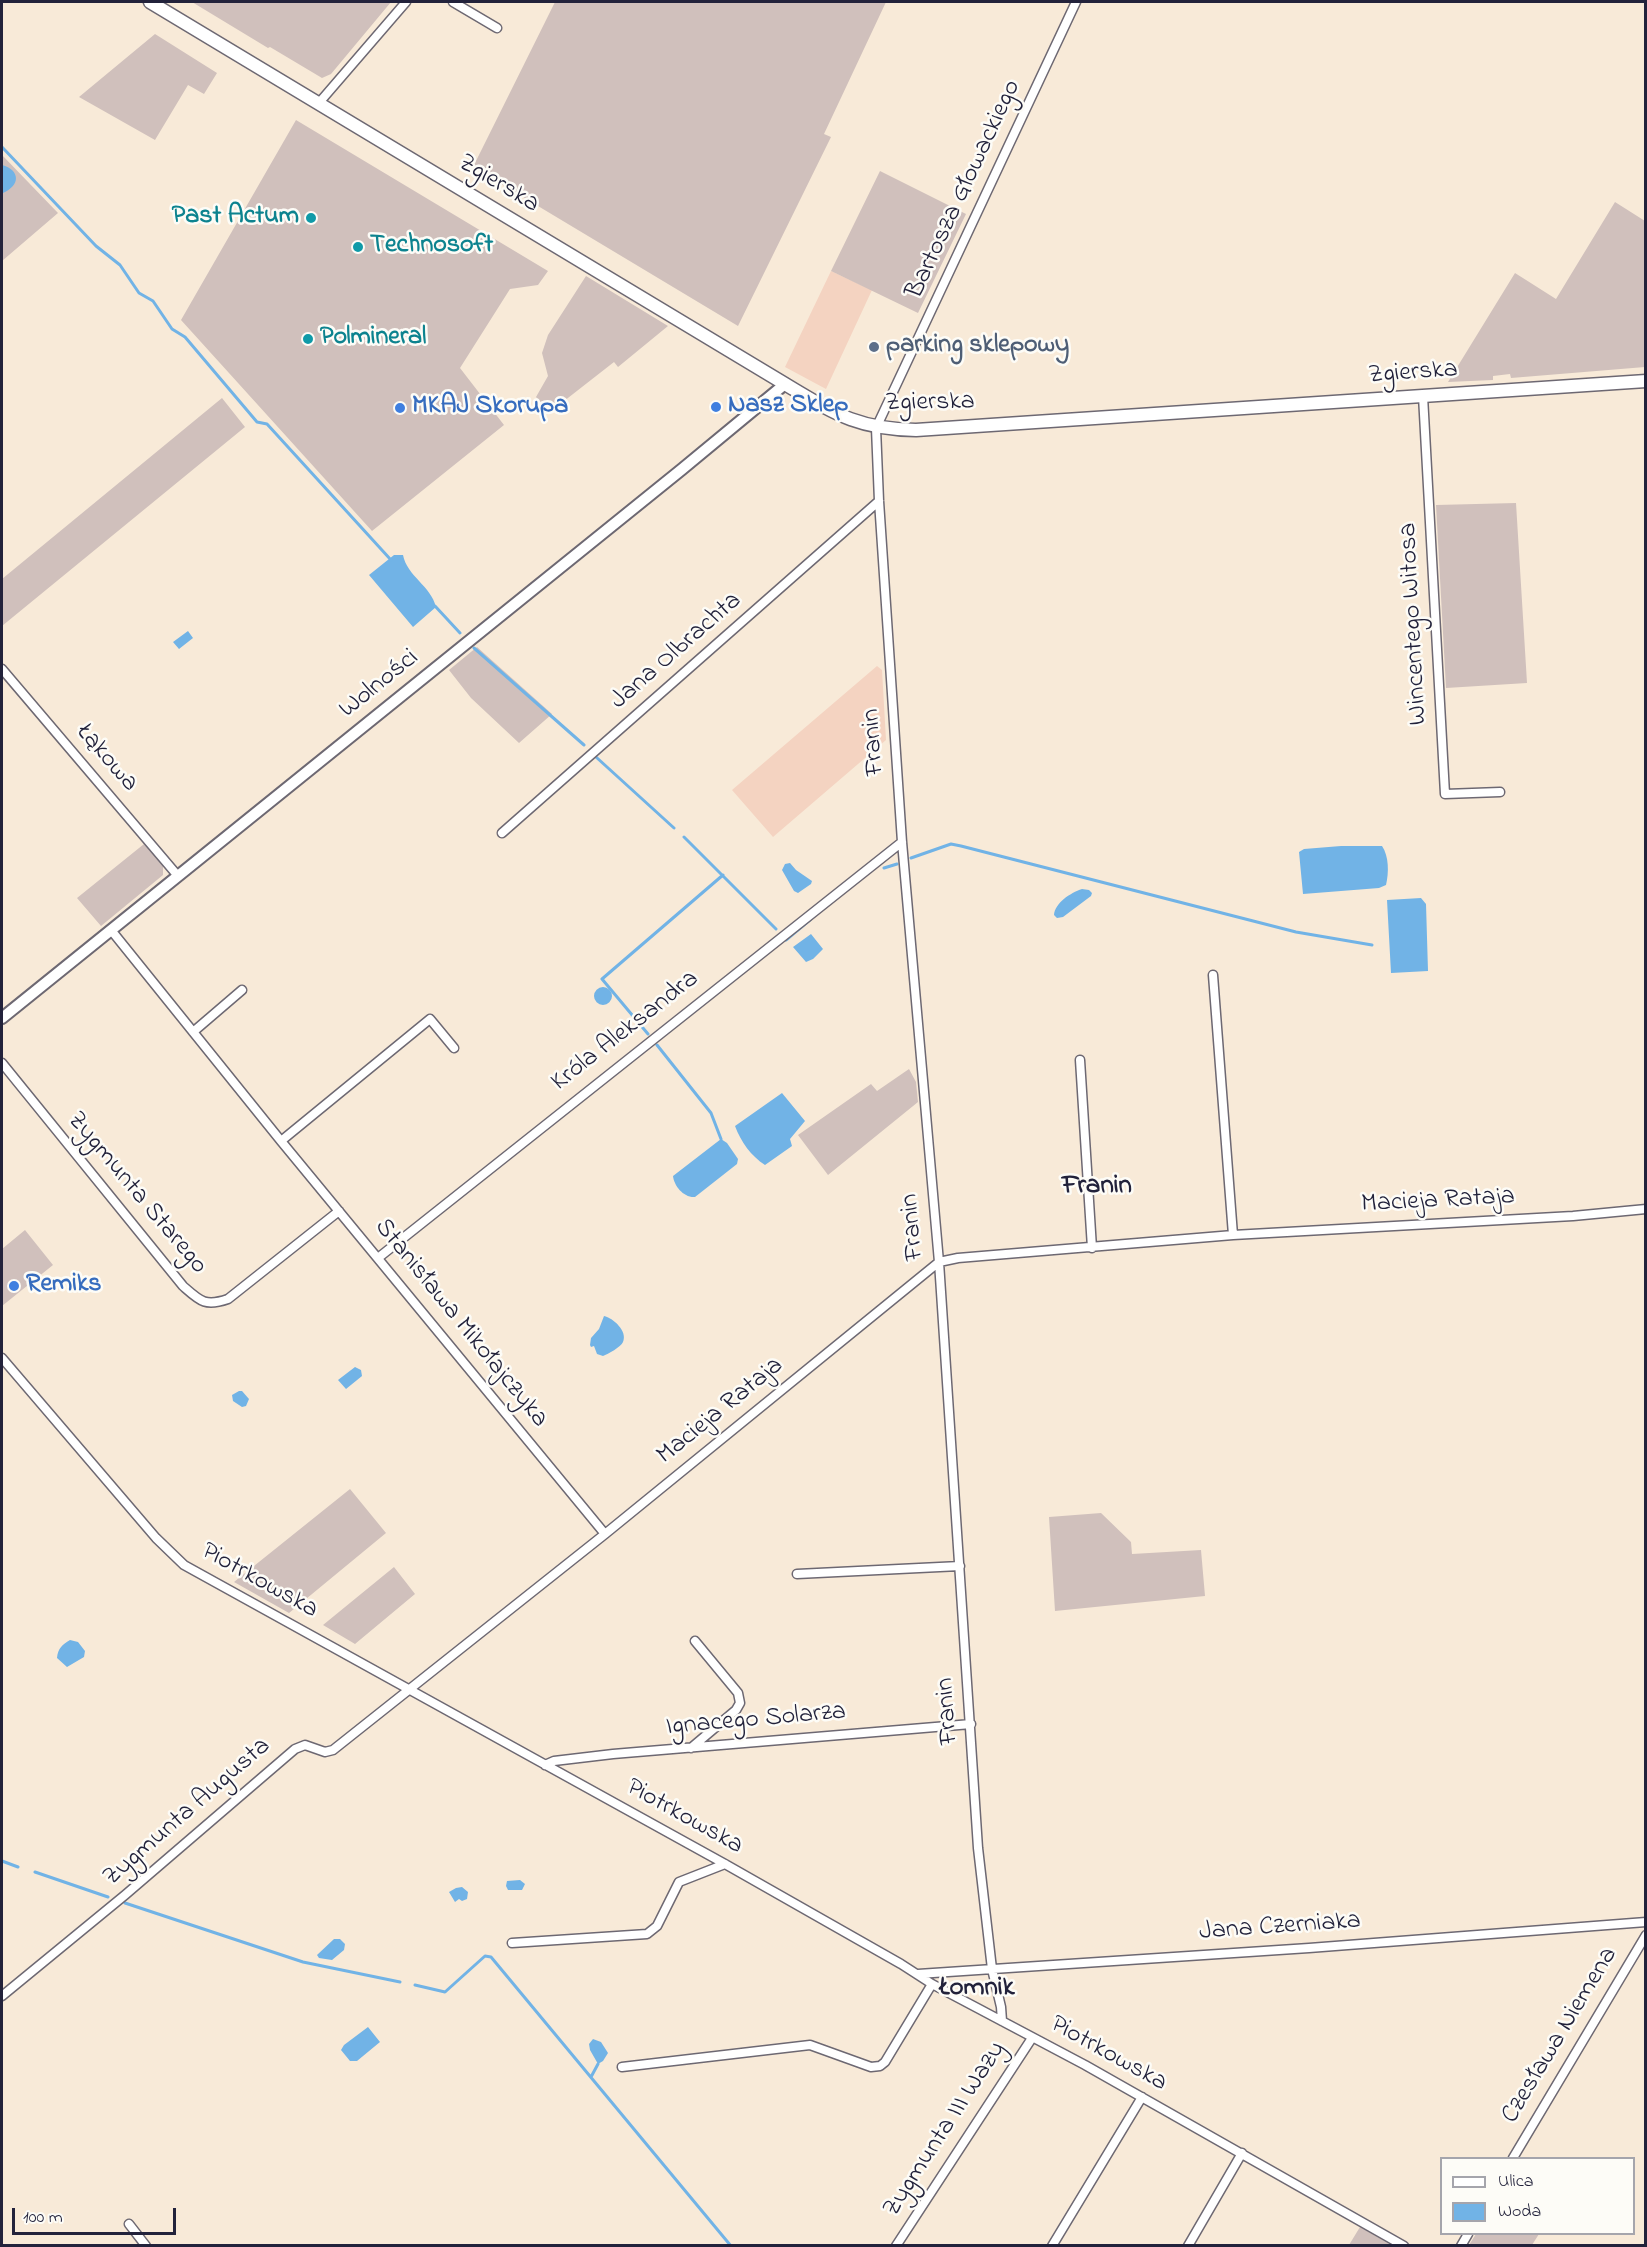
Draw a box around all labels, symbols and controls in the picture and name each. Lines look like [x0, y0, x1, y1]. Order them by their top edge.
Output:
street label: Bartosza Głowackiego [901, 76, 1029, 304]
street label: Zgierska [452, 149, 544, 221]
place label: Past Actum [172, 202, 299, 234]
marker: Past Actum [304, 211, 318, 225]
place label: Technosoft [370, 231, 493, 263]
marker: Technosoft [351, 240, 365, 254]
place label: Polmineral [320, 323, 426, 355]
place label: parking sklepowy [886, 331, 1069, 363]
marker: Polmineral [301, 332, 315, 346]
marker: parking sklepowy [867, 340, 881, 354]
street label: Zgierska [1367, 355, 1459, 393]
street label: Zgierska [885, 388, 975, 420]
place label: Nasz Sklep [728, 391, 848, 423]
place label: MKAJ Skorupa [412, 392, 568, 424]
marker: Nasz Sklep [709, 400, 723, 414]
marker: MKAJ Skorupa [393, 401, 407, 415]
street label: Wincentego Witosa [1394, 522, 1436, 726]
street label: Jana Olbrachta [605, 586, 749, 718]
street label: Wolności [334, 644, 426, 726]
street label: Franin [857, 707, 893, 777]
street label: Łąkowa [68, 719, 144, 799]
street label: Króla Aleksandra [546, 965, 706, 1099]
street label: Zygmunta Starego [59, 1106, 213, 1282]
district label: Franin [1062, 1172, 1132, 1204]
street label: Macieja Rataja [1360, 1182, 1516, 1222]
street label: Franin [896, 1192, 932, 1262]
street label: Stanisława Mikołajczyka [366, 1213, 554, 1435]
place label: Remiks [26, 1270, 102, 1302]
marker: Remiks [7, 1279, 21, 1293]
street label: Macieja Rataja [651, 1351, 791, 1473]
street label: Piotrkowska [195, 1537, 323, 1627]
street label: Franin [931, 1676, 967, 1746]
street label: Ignacego Solarza [665, 1698, 847, 1744]
street label: Zygmunta Augusta [98, 1732, 278, 1894]
street label: Piotrkowska [620, 1773, 748, 1863]
street label: Jana Czerniaka [1198, 1907, 1362, 1949]
street label: Czesława Niemena [1496, 1942, 1626, 2130]
district label: Łomnik [940, 1974, 1014, 2006]
street label: Piotrkowska [1044, 2010, 1172, 2100]
street label: Zygmunta III Wazy [878, 2037, 1014, 2223]
legend [1440, 2157, 1635, 2235]
text: Ulica [1498, 2169, 1533, 2195]
scale bar [15, 2196, 178, 2234]
text: Woda [1498, 2199, 1541, 2225]
text: 100 m [23, 2205, 63, 2231]

